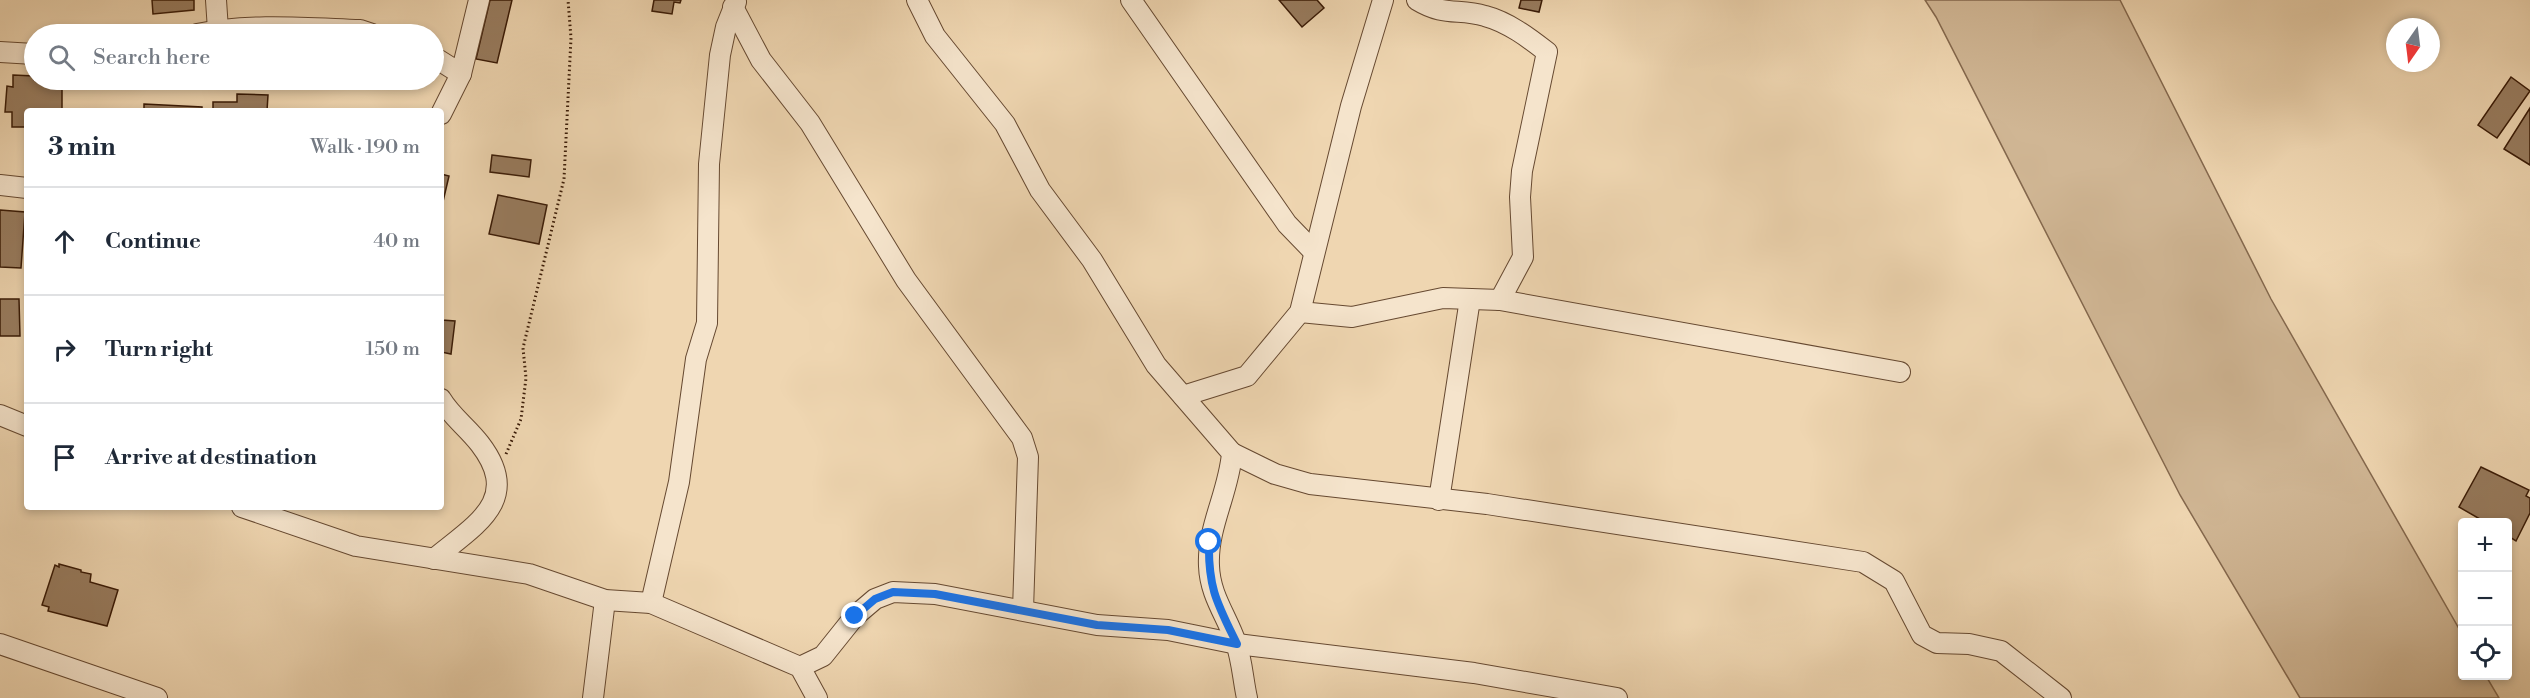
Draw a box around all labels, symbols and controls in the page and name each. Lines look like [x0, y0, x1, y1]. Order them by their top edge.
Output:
north arrow [2386, 18, 2440, 72]
search box [24, 24, 444, 90]
icon: search [45, 41, 78, 74]
text: Search here [93, 44, 210, 71]
text: 3 min [48, 131, 116, 163]
text: Walk · 190 m [310, 135, 420, 160]
icon: ahead [48, 225, 81, 258]
text: Continue [105, 228, 201, 255]
text: 40 m [373, 229, 420, 254]
icon: right [48, 333, 81, 366]
text: Turn right [105, 336, 213, 363]
text: 150 m [365, 337, 420, 362]
icon: arrive [48, 441, 81, 474]
text: Arrive at destination [105, 444, 317, 471]
map controls [2458, 518, 2512, 680]
button: + [2458, 518, 2512, 572]
route start [1195, 528, 1221, 554]
button: − [2458, 572, 2512, 626]
route end [841, 602, 867, 628]
button: locate [2458, 626, 2512, 680]

